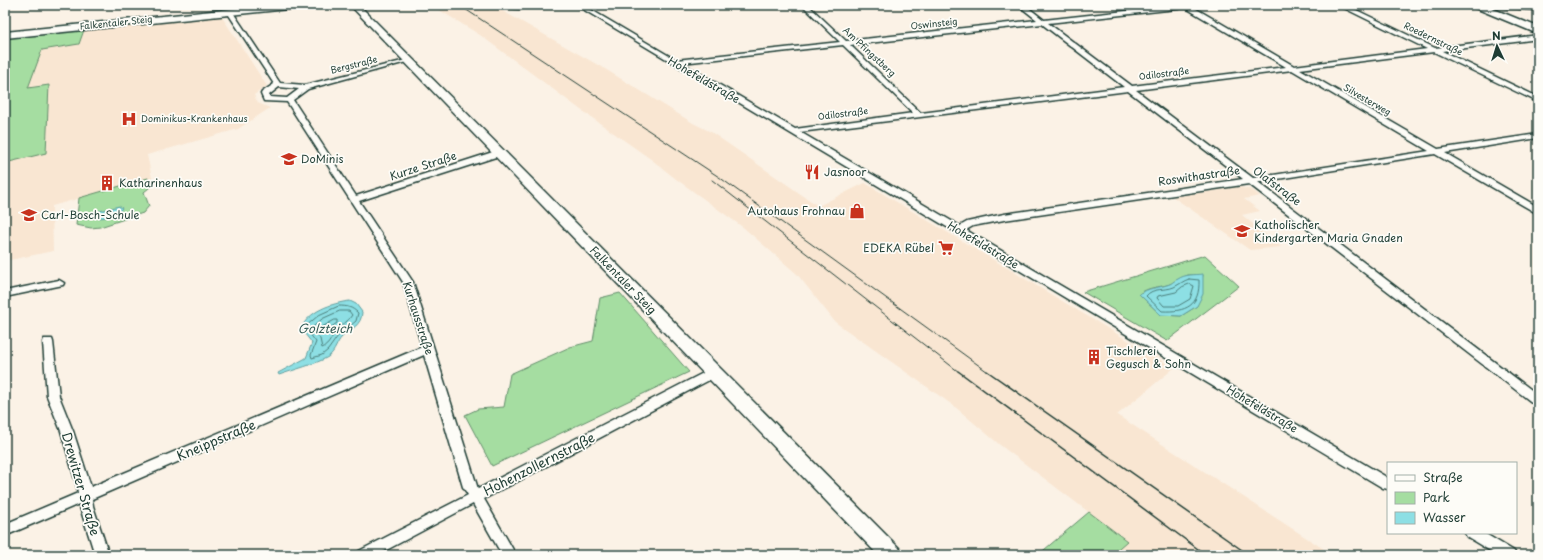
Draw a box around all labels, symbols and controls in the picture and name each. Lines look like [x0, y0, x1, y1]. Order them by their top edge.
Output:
street label: Falkentaler Steig [79, 11, 153, 33]
street label: Oswinsteig [910, 14, 958, 32]
street label: Roedernstraße [1402, 18, 1465, 59]
street label: Am Pfingstberg [840, 23, 899, 79]
north arrow [1477, 26, 1517, 66]
text: N [1491, 27, 1501, 44]
street label: Bergstraße [329, 51, 379, 77]
street label: Hohefeldstraße [665, 52, 744, 107]
street label: Odilostraße [1138, 63, 1190, 83]
street label: Silvesterweg [1341, 80, 1394, 118]
street label: Odilostraße [817, 103, 869, 123]
hospital icon: Dominikus-Krankenhaus [120, 110, 138, 128]
place label: Dominikus-Krankenhaus [141, 111, 248, 125]
street label: Kurze Straße [387, 147, 459, 184]
school or university icon: DoMinis [280, 150, 298, 168]
place label: DoMinis [301, 150, 344, 167]
street label: Roswithastraße [1157, 161, 1241, 190]
street label: Olafstraße [1250, 162, 1305, 210]
restaurant icon: Jasnoor [803, 163, 821, 181]
place label: Jasnoor [824, 163, 867, 180]
building icon: Katharinenhaus [98, 174, 116, 192]
place label: Katharinenhaus [119, 174, 202, 191]
place label: Autohaus Frohnau [748, 202, 845, 219]
shop icon: Autohaus Frohnau [848, 202, 866, 220]
school or university icon: Carl-Bosch-Schule [20, 206, 38, 224]
place label: Carl-Bosch-Schule [41, 206, 139, 223]
place label: Katholischer Kindergarten Maria Gnaden [1254, 216, 1403, 246]
street label: Hohefeldstraße [944, 217, 1022, 273]
school or university icon: Katholischer Kindergarten Maria Gnaden [1233, 222, 1251, 240]
place label: EDEKA Rübel [863, 239, 934, 256]
supermarket icon: EDEKA Rübel [937, 239, 955, 257]
street label: Falkentaler Steig [586, 242, 660, 318]
street label: Kurhausstraße [399, 279, 438, 357]
water label: Golzteich [298, 319, 353, 337]
place label: Tischlerei Gegusch & Sohn [1106, 342, 1191, 372]
building icon: Tischlerei Gegusch & Sohn [1085, 348, 1103, 366]
street label: Hohefeldstraße [1223, 381, 1301, 437]
street label: Kneippstraße [173, 414, 258, 465]
street label: Hohenzollernstraße [480, 427, 598, 500]
street label: Drewitzer Straße [58, 430, 105, 538]
legend [1387, 462, 1517, 534]
text: Straße [1423, 468, 1463, 486]
text: Park [1423, 488, 1450, 506]
text: Wasser [1423, 508, 1466, 526]

